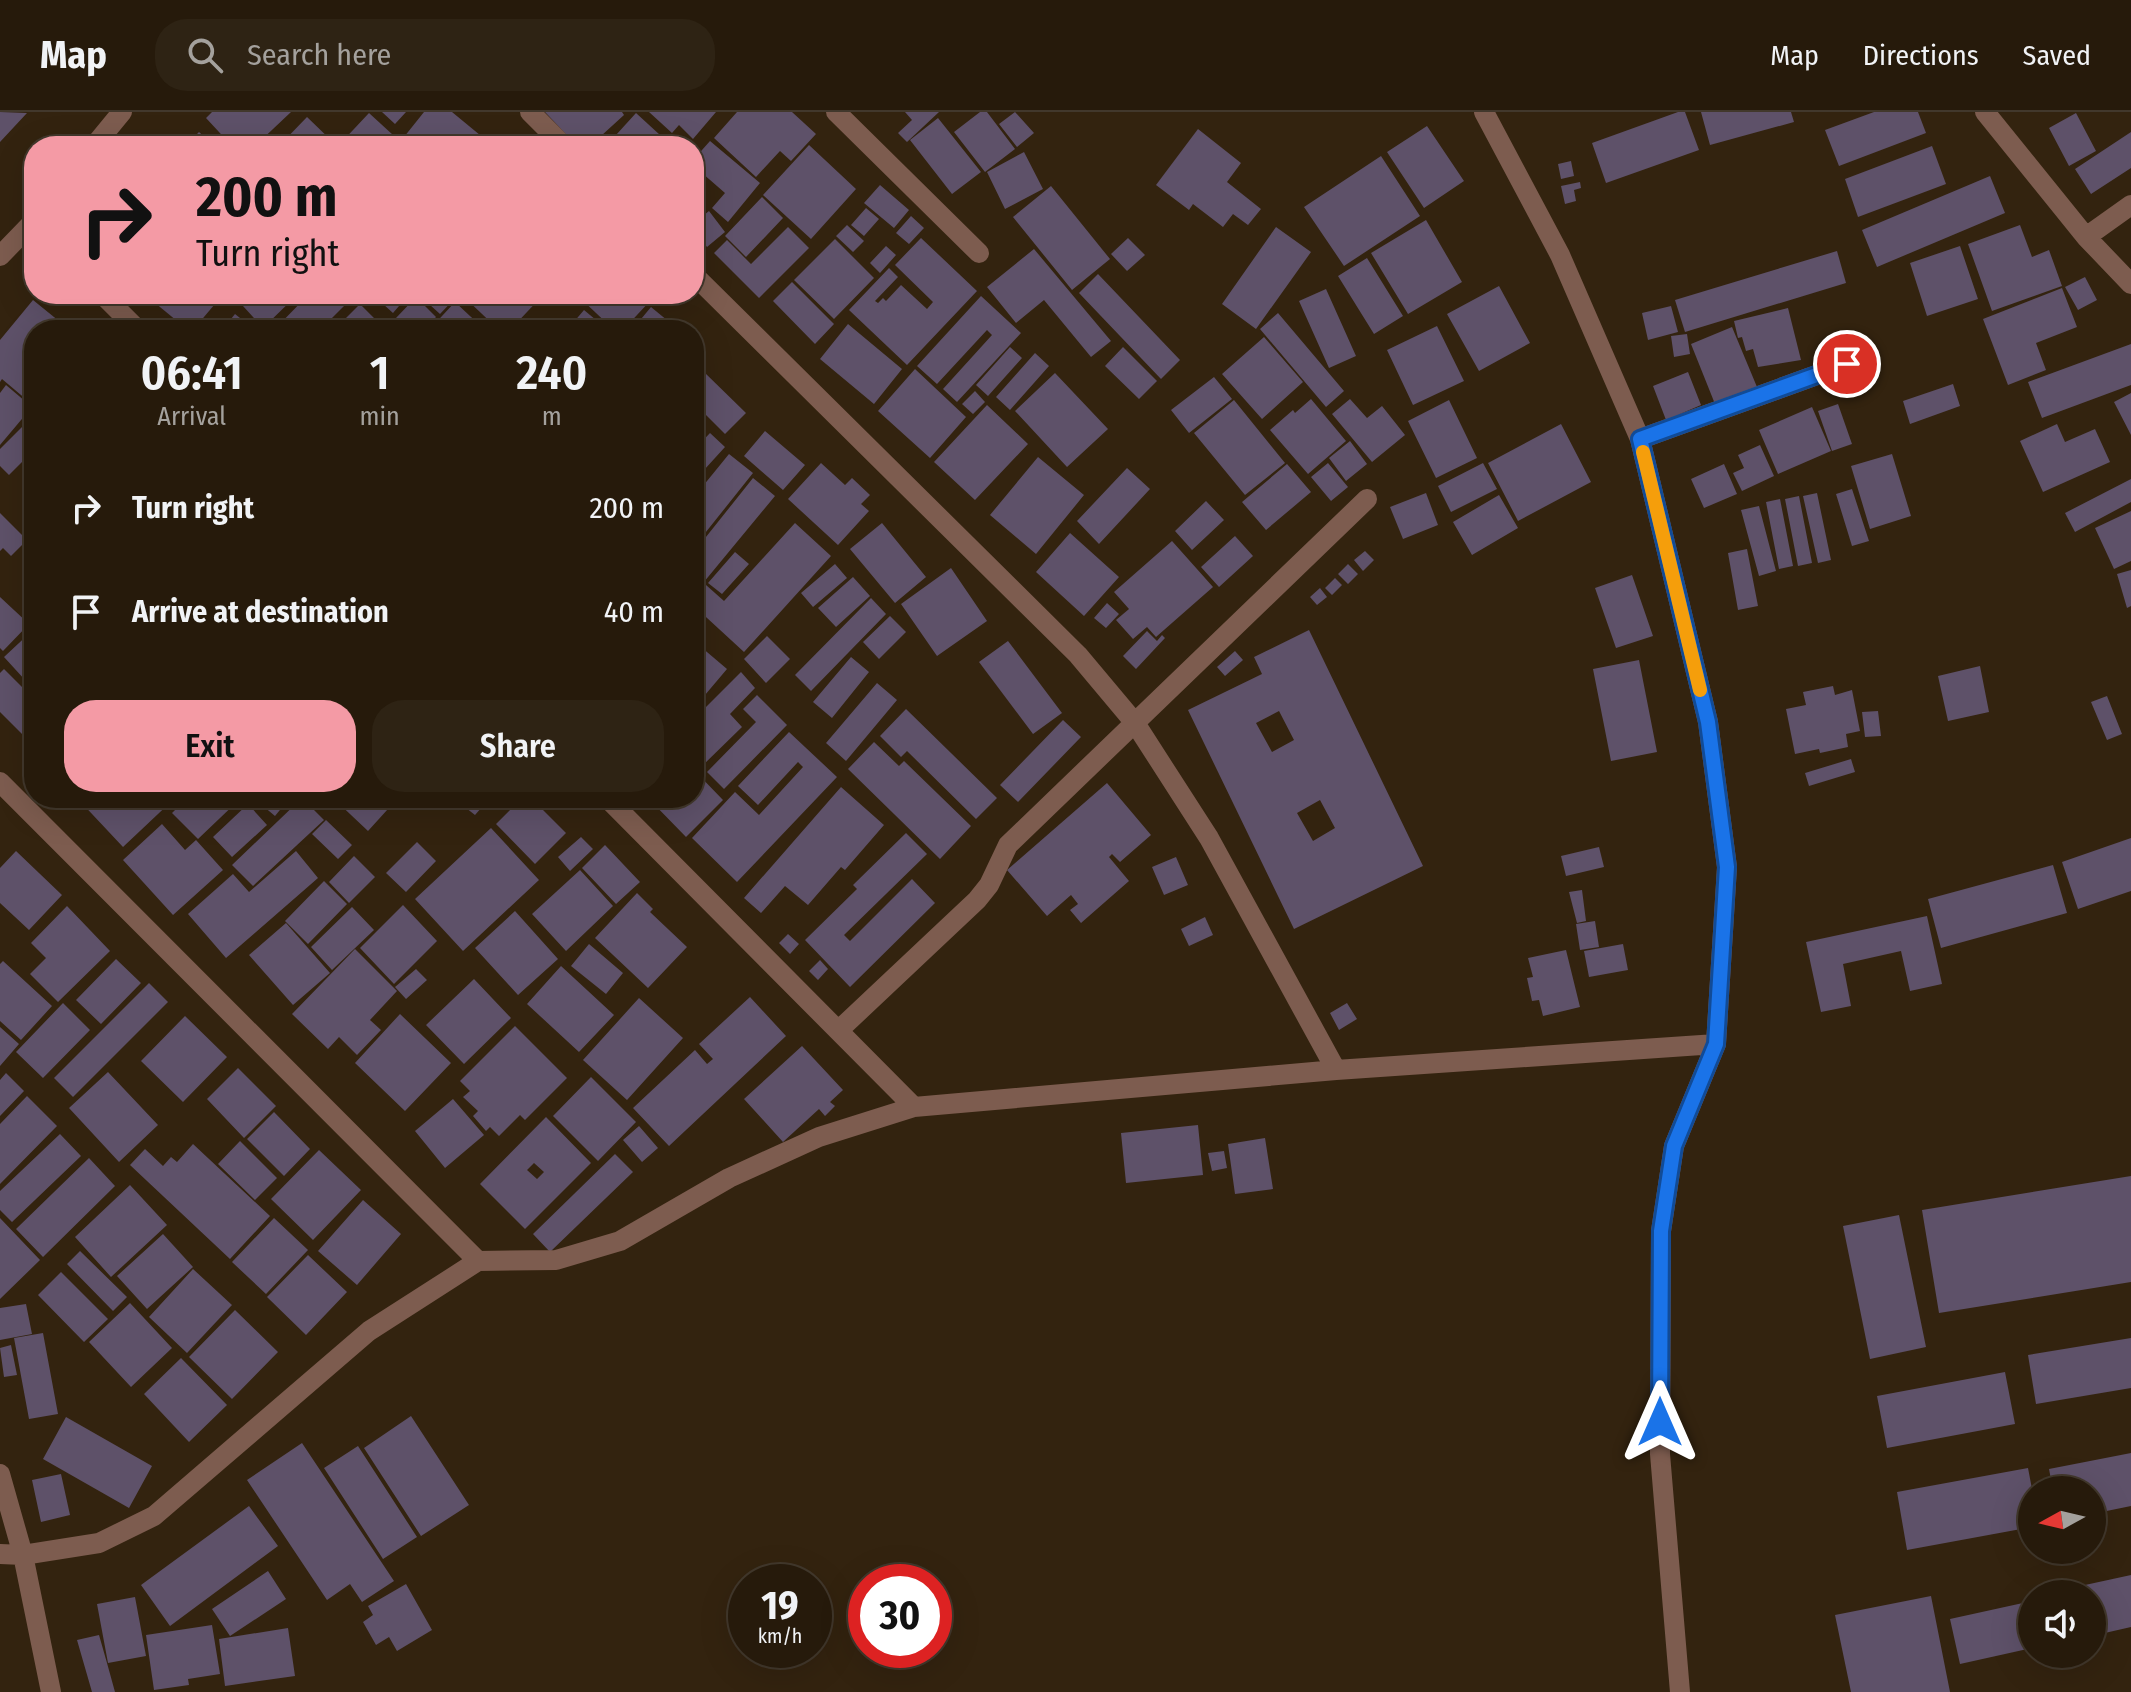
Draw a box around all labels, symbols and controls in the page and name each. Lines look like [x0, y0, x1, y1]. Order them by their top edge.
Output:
search box [155, 19, 715, 91]
text: Map [40, 32, 107, 78]
icon: search [183, 33, 227, 77]
text: Search here [247, 37, 391, 73]
text: Map [1770, 39, 1819, 72]
text: Directions [1863, 39, 1979, 72]
text: Saved [2023, 39, 2091, 72]
text: 200 m [196, 164, 337, 231]
icon: right [64, 168, 168, 272]
text: Turn right [196, 232, 339, 276]
pin [1813, 330, 1881, 398]
icon: arrive [1825, 342, 1869, 386]
text: 06:41 [140, 344, 243, 402]
text: 1 [370, 344, 390, 402]
text: 240 [516, 344, 587, 402]
text: Arrival [157, 401, 226, 432]
text: min [360, 401, 400, 432]
text: m [542, 401, 562, 432]
icon: right [64, 486, 108, 530]
text: Turn right [132, 490, 254, 526]
text: 200 m [589, 490, 664, 526]
icon: arrive [64, 590, 108, 634]
text: Arrive at destination [132, 594, 389, 630]
text: 40 m [604, 594, 664, 630]
button: Exit [64, 700, 356, 792]
button: Share [372, 700, 664, 792]
position arrow [1618, 1380, 1702, 1464]
north arrow [2018, 1476, 2106, 1564]
map controls [2018, 1476, 2106, 1668]
speed limit sign: 30 [848, 1564, 952, 1668]
button: sound [2018, 1580, 2106, 1668]
text: 19 [761, 1582, 799, 1630]
text: km/h [758, 1624, 802, 1648]

